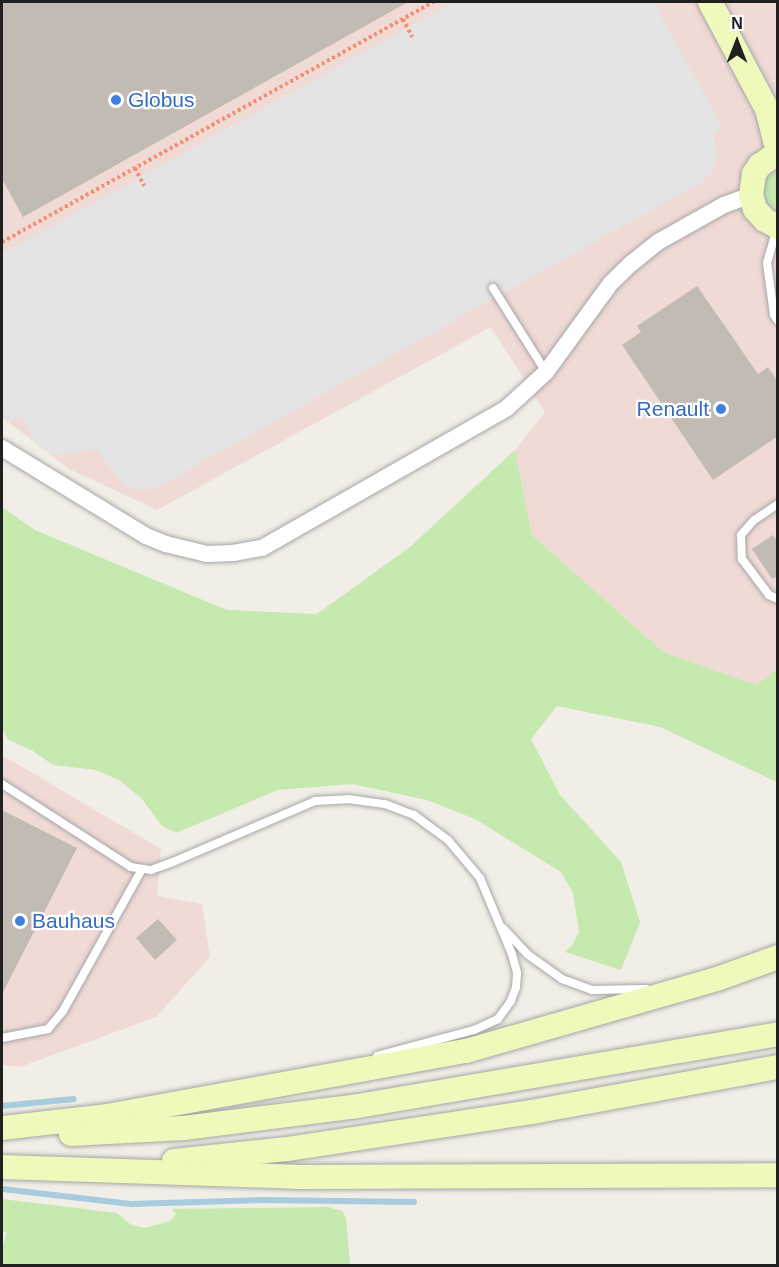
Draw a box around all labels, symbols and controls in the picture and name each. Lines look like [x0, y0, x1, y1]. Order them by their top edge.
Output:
north arrow [707, 12, 767, 72]
text: N [731, 15, 743, 32]
place label: Globus [128, 87, 195, 113]
marker: Globus [109, 93, 123, 107]
place label: Renault [637, 396, 709, 422]
marker: Renault [714, 402, 728, 416]
place label: Bauhaus [32, 908, 115, 934]
marker: Bauhaus [13, 914, 27, 928]

